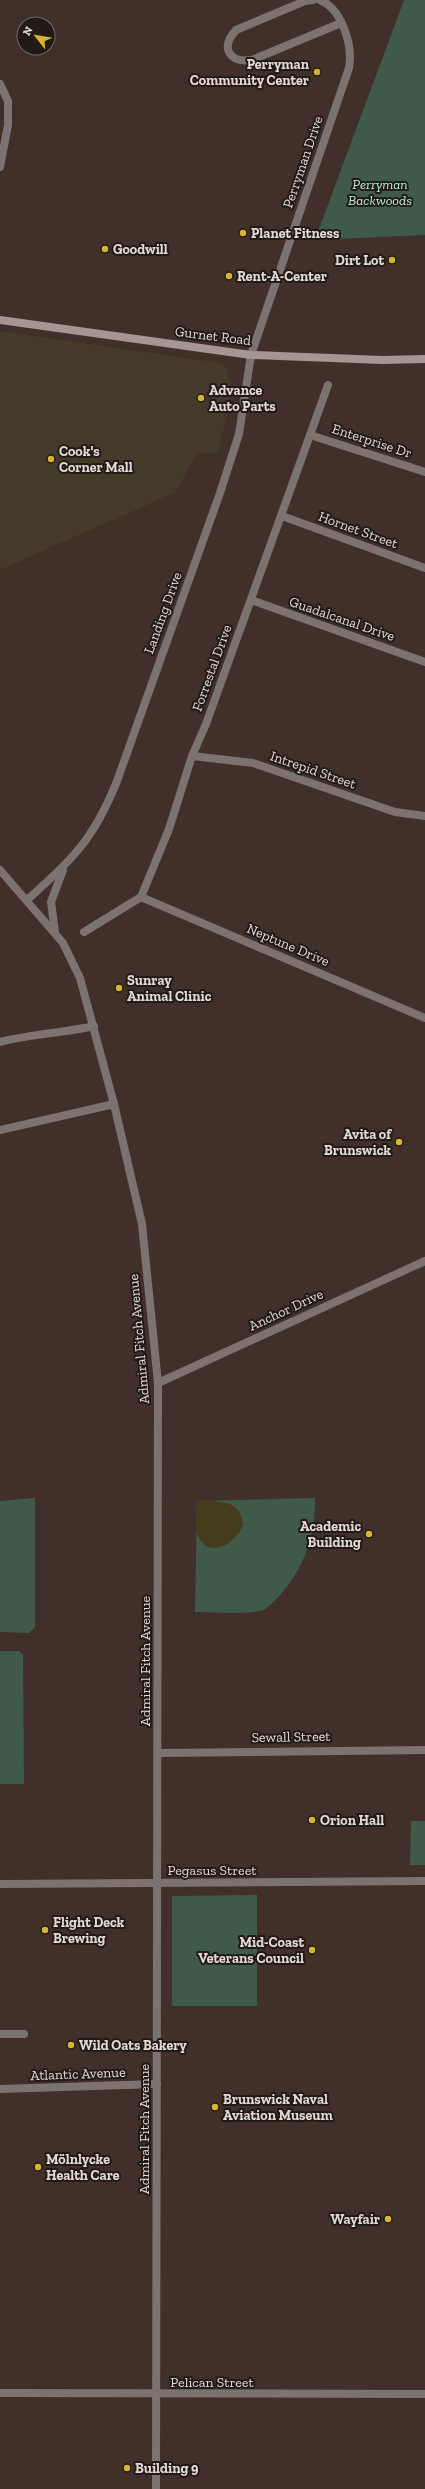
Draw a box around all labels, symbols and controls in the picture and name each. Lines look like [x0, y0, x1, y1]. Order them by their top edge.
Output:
north arrow [16, 16, 56, 56]
text: N [20, 24, 36, 38]
place label: Perryman Community Center [190, 56, 310, 89]
marker: Perryman Community Center [312, 67, 322, 77]
street label: Perryman Drive [279, 113, 327, 210]
park label: Perryman Backwoods [348, 176, 412, 209]
place label: Planet Fitness [251, 225, 340, 242]
marker: Planet Fitness [238, 228, 248, 238]
place label: Goodwill [113, 241, 168, 258]
marker: Goodwill [100, 244, 110, 254]
place label: Dirt Lot [335, 252, 384, 269]
marker: Dirt Lot [387, 255, 397, 265]
place label: Rent-A-Center [237, 268, 327, 285]
marker: Rent-A-Center [224, 271, 234, 281]
street label: Gurnet Road [174, 323, 252, 349]
place label: Advance Auto Parts [209, 382, 276, 415]
marker: Advance Auto Parts [196, 393, 206, 403]
street label: Enterprise Dr [330, 420, 414, 462]
place label: Cook's Corner Mall [59, 443, 133, 476]
marker: Cook's Corner Mall [46, 454, 56, 464]
street label: Hornet Street [316, 508, 401, 552]
street label: Landing Drive [140, 569, 186, 656]
street label: Guadalcanal Drive [287, 593, 397, 645]
street label: Forrestal Drive [188, 622, 236, 714]
street label: Intrepid Street [268, 747, 359, 793]
street label: Neptune Drive [244, 920, 332, 970]
place label: Sunray Animal Clinic [127, 972, 212, 1005]
marker: Sunray Animal Clinic [114, 983, 124, 993]
place label: Avita of Brunswick [324, 1126, 392, 1159]
marker: Avita of Brunswick [394, 1137, 404, 1147]
street label: Admiral Fitch Avenue [125, 1273, 153, 1405]
street label: Anchor Drive [246, 1285, 326, 1335]
place label: Academic Building [300, 1518, 361, 1551]
marker: Academic Building [364, 1529, 374, 1539]
street label: Admiral Fitch Avenue [137, 1595, 154, 1726]
street label: Sewall Street [251, 1728, 331, 1746]
place label: Orion Hall [320, 1812, 384, 1829]
marker: Orion Hall [307, 1815, 317, 1825]
street label: Pegasus Street [168, 1862, 257, 1879]
place label: Flight Deck Brewing [53, 1914, 125, 1947]
marker: Flight Deck Brewing [40, 1925, 50, 1935]
place label: Mid-Coast Veterans Council [198, 1934, 304, 1967]
marker: Mid-Coast Veterans Council [307, 1945, 317, 1955]
place label: Wild Oats Bakery [79, 2037, 187, 2054]
marker: Wild Oats Bakery [66, 2040, 76, 2050]
street label: Admiral Fitch Avenue [136, 2063, 153, 2194]
street label: Atlantic Avenue [30, 2064, 126, 2084]
place label: Brunswick Naval Aviation Museum [223, 2091, 333, 2124]
marker: Brunswick Naval Aviation Museum [210, 2102, 220, 2112]
place label: Mölnlycke Health Care [46, 2151, 120, 2184]
marker: Mölnlycke Health Care [33, 2162, 43, 2172]
place label: Wayfair [330, 2211, 380, 2228]
marker: Wayfair [383, 2214, 393, 2224]
street label: Pelican Street [170, 2374, 254, 2391]
place label: Building 9 [135, 2460, 199, 2477]
marker: Building 9 [122, 2463, 132, 2473]

